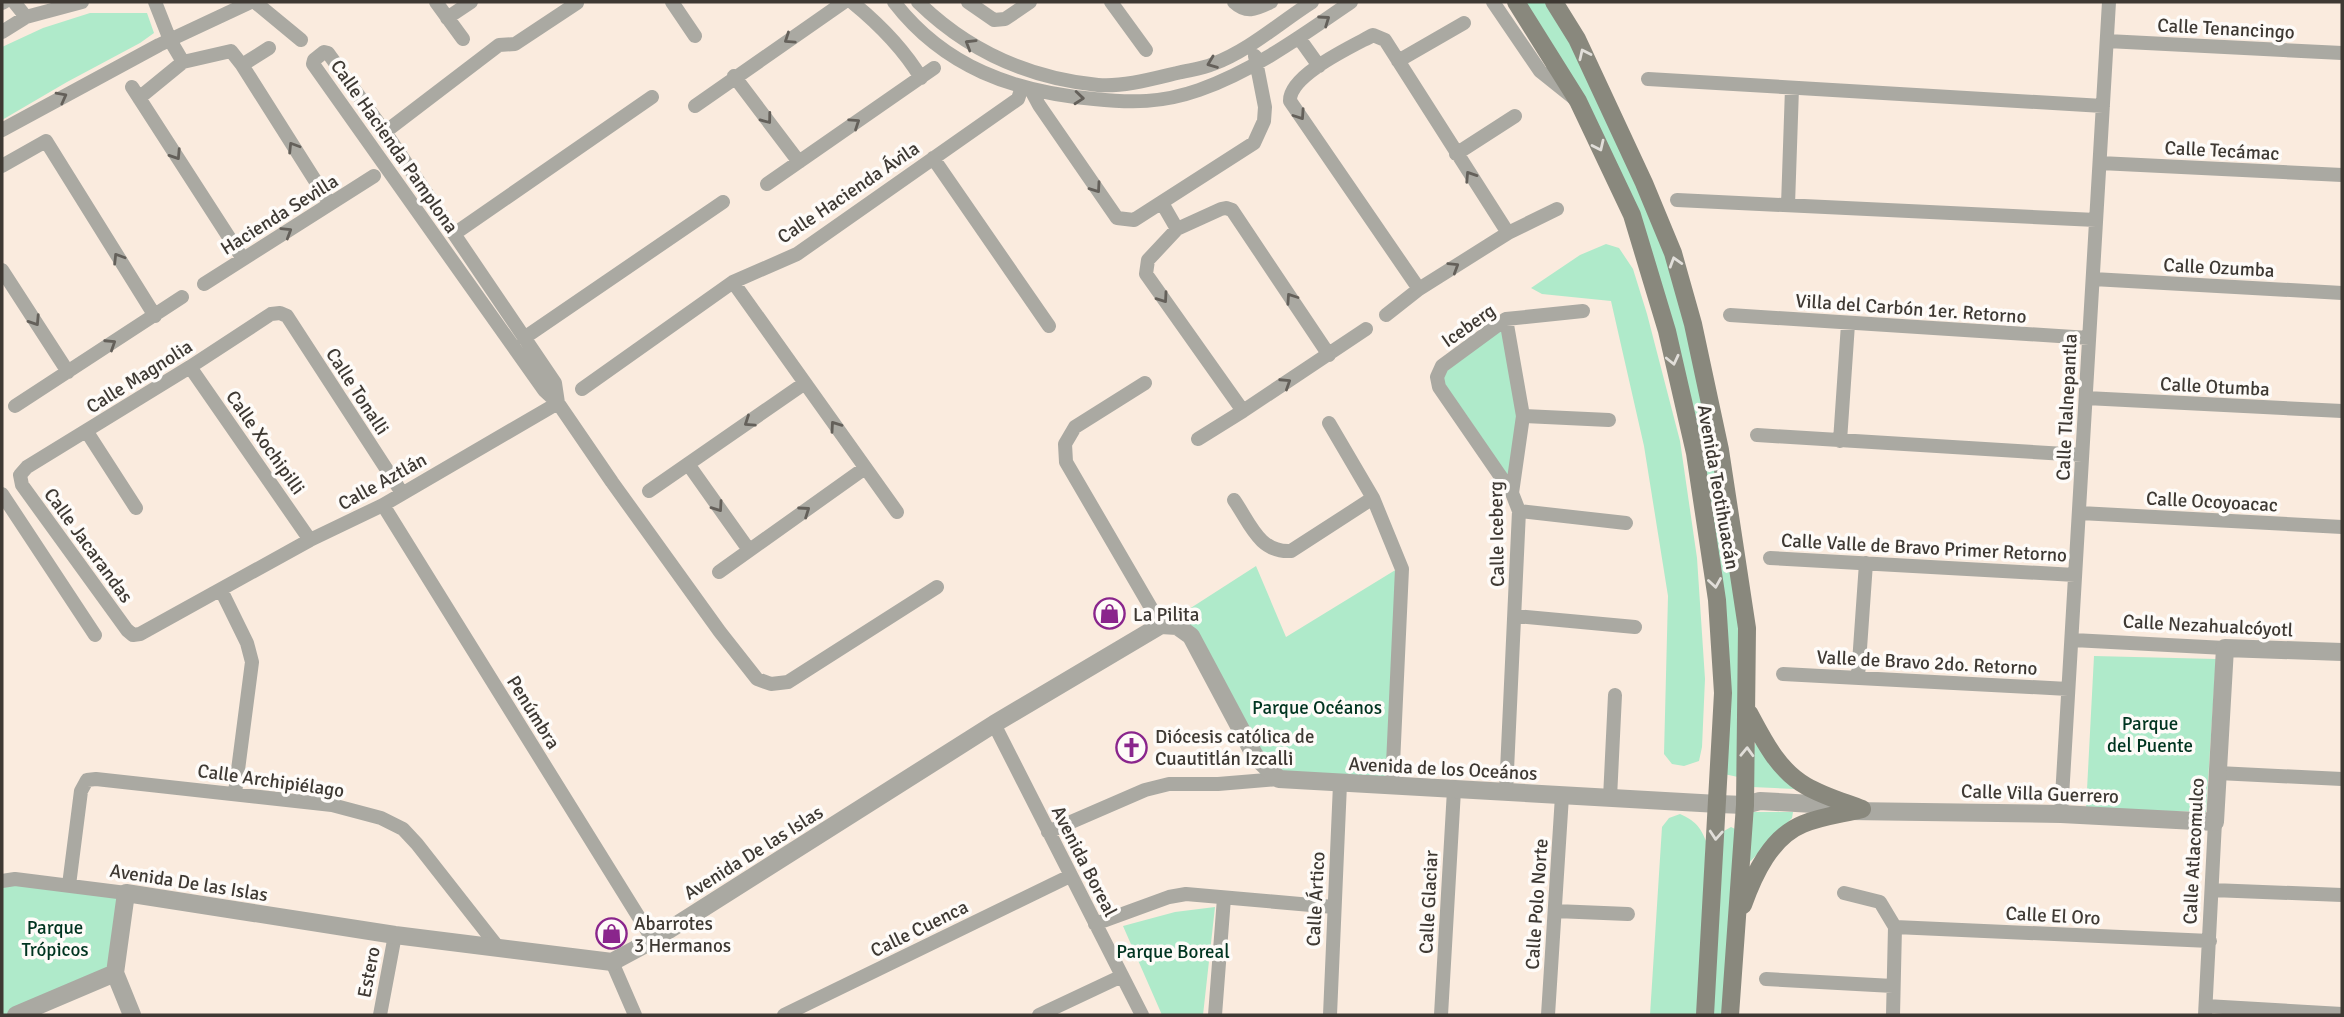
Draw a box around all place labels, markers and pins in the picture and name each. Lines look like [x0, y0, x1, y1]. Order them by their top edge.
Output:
shop icon: La Pilita [1093, 597, 1127, 631]
place label: La Pilita [1133, 603, 1199, 627]
place label: Diócesis católica de Cuautitlán Izcalli [1155, 725, 1314, 771]
church icon: Diócesis católica de Cuautitlán Izcalli [1115, 730, 1149, 764]
place label: Abarrotes 3 Hermanos [634, 912, 731, 958]
shop icon: Abarrotes 3 Hermanos [594, 917, 628, 951]

